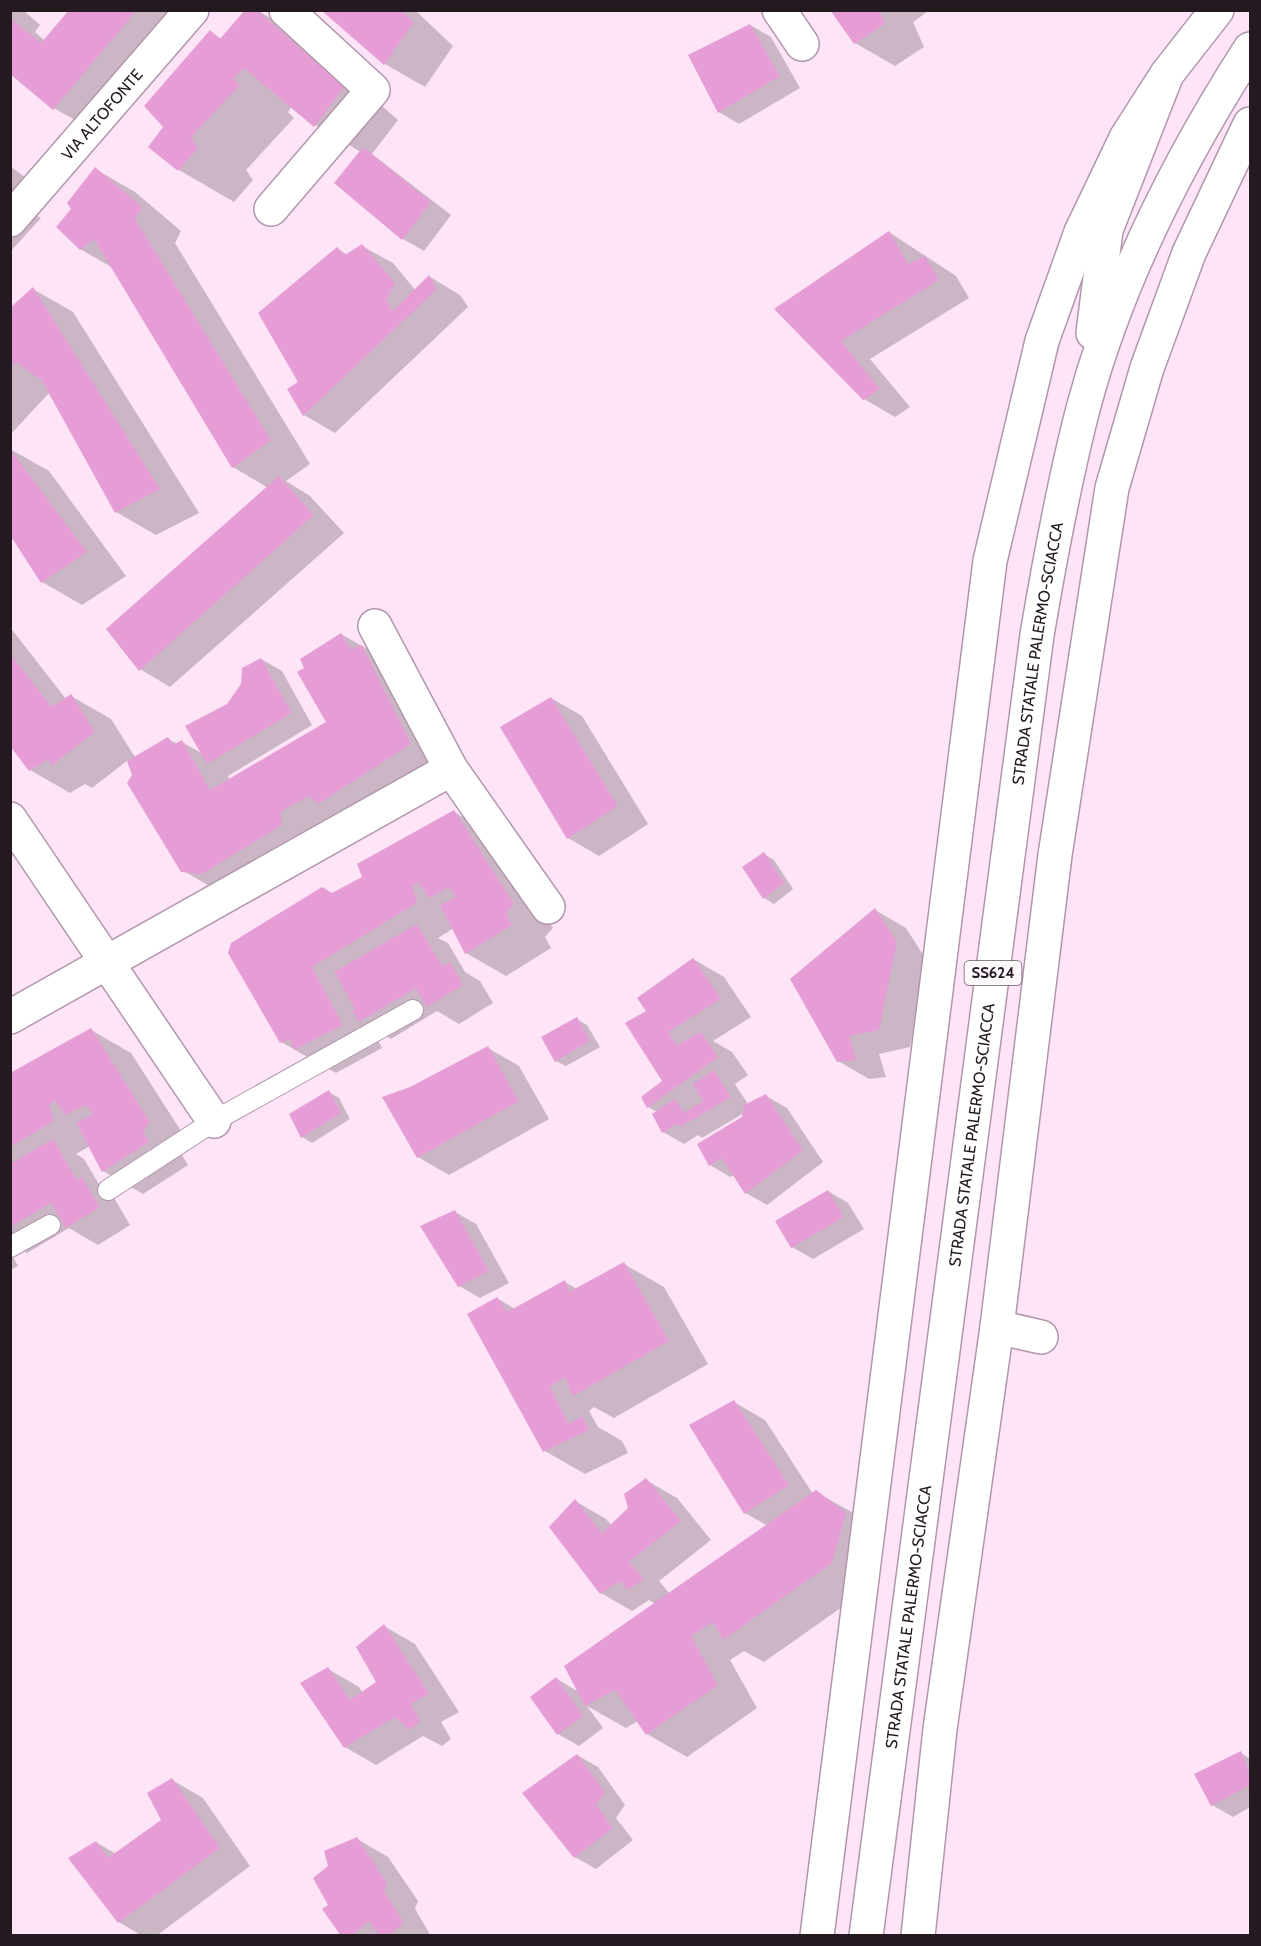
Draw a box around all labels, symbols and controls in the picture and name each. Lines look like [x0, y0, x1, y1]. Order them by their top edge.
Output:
street label: VIA ALTOFONTE [58, 65, 147, 164]
street label: STRADA STATALE PALERMO-SCIACCA [1008, 520, 1067, 786]
road number: SS624 [964, 961, 1022, 985]
street label: STRADA STATALE PALERMO-SCIACCA [945, 1002, 999, 1268]
street label: STRADA STATALE PALERMO-SCIACCA [882, 1484, 935, 1750]

